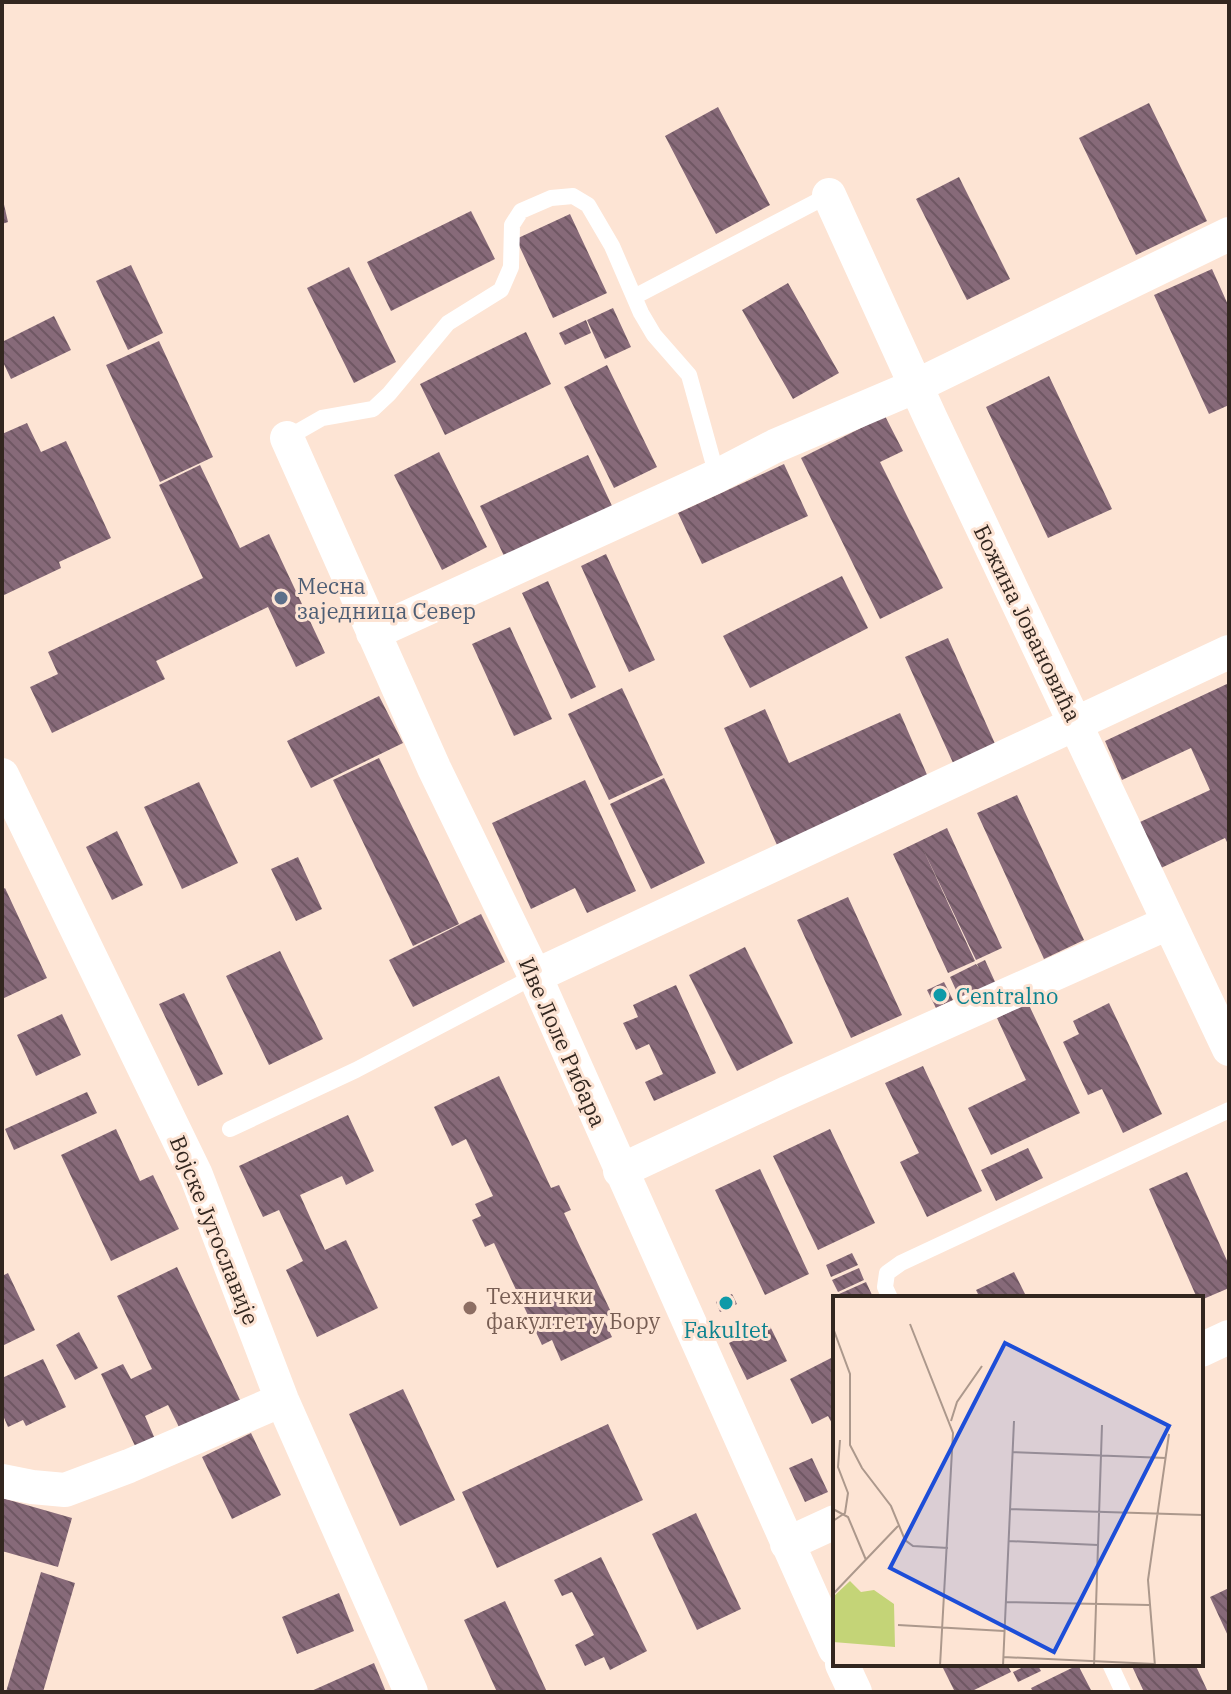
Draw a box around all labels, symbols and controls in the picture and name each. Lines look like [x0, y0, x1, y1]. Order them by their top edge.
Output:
street label: Божина Јовановића [968, 520, 1088, 726]
place label: Месна заједница Север [297, 571, 476, 625]
marker: Месна заједница Север [272, 589, 290, 607]
street label: Иве Лоле Рибара [513, 953, 613, 1131]
place label: Centralno [956, 981, 1059, 1010]
marker: Centralno [931, 986, 949, 1004]
street label: Војске Југославије [164, 1131, 266, 1329]
place label: Технички факултет у Бору [486, 1281, 661, 1335]
marker: Fakultet [717, 1294, 735, 1312]
inset map [833, 1296, 1203, 1666]
marker: Технички факултет у Бору [461, 1299, 479, 1317]
place label: Fakultet [683, 1315, 769, 1344]

